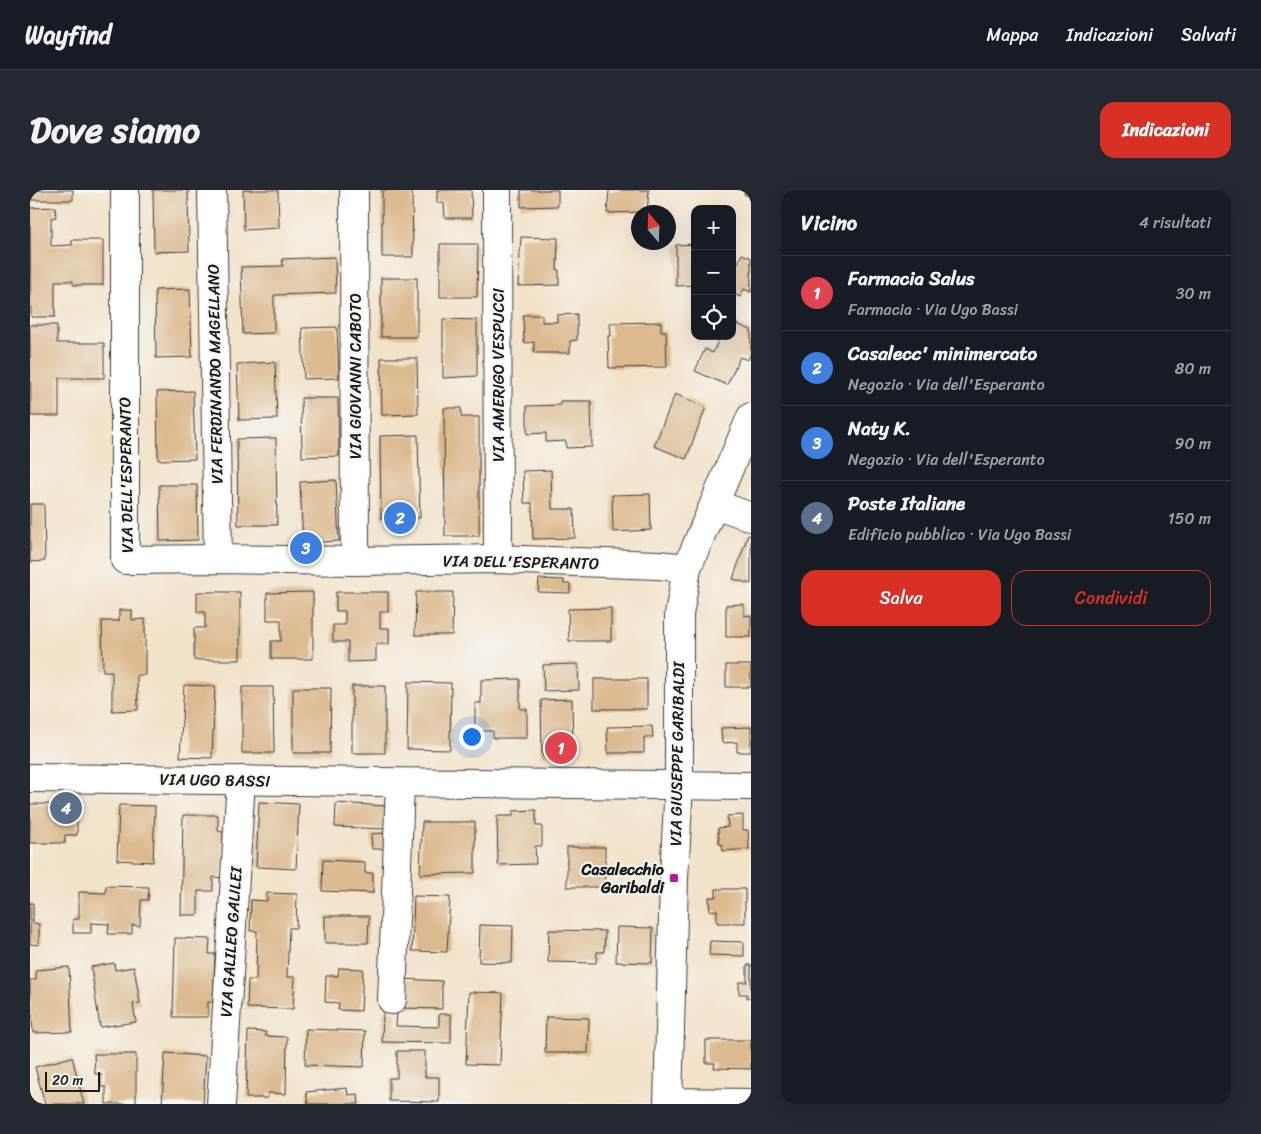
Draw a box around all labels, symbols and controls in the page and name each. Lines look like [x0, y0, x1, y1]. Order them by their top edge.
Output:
text: Wayfind [25, 14, 111, 56]
text: Mappa [986, 19, 1038, 51]
text: Indicazioni [1066, 19, 1153, 51]
text: Salvati [1181, 19, 1236, 51]
text: Dove siamo [30, 99, 200, 161]
button: Indicazioni [1100, 102, 1231, 158]
text: Vicino [801, 204, 857, 242]
north arrow [631, 205, 676, 250]
map controls [691, 205, 736, 340]
button: + [691, 205, 736, 250]
text: 4 risultati [1139, 208, 1211, 237]
button: − [691, 250, 736, 295]
text: Farmacia Salus [848, 262, 975, 295]
street label: VIA FERDINANDO MAGELLANO [199, 264, 231, 484]
text: 1 [814, 279, 820, 308]
text: 30 m [1176, 279, 1211, 308]
street label: VIA AMERIGO VESPUCCI [484, 288, 513, 462]
street label: VIA GIOVANNI CABOTO [341, 293, 370, 459]
button: locate [691, 295, 736, 340]
text: Farmacia · Via Ugo Bassi [848, 295, 1018, 324]
text: Casalecc' minimercato [848, 337, 1037, 370]
text: 2 [812, 354, 822, 383]
text: 80 m [1175, 354, 1211, 383]
text: Negozio · Via dell'Esperanto [848, 370, 1045, 399]
street label: VIA DELL'ESPERANTO [110, 397, 142, 553]
text: Naty K. [848, 412, 911, 445]
text: 3 [813, 429, 821, 458]
text: 90 m [1175, 429, 1211, 458]
text: Negozio · Via dell'Esperanto [848, 445, 1045, 474]
text: Poste Italiane [848, 487, 965, 520]
pin: 2 [384, 499, 416, 537]
text: 4 [812, 504, 822, 533]
text: 150 m [1168, 504, 1211, 533]
text: Edificio pubblico · Via Ugo Bassi [848, 520, 1071, 549]
pin: 3 [290, 529, 322, 567]
street label: VIA DELL'ESPERANTO [443, 546, 599, 578]
button: Salva [801, 570, 1001, 626]
button: Condividi [1011, 570, 1211, 626]
street label: VIA GIUSEPPE GARIBALDI [661, 660, 693, 846]
your location [459, 724, 485, 750]
pin: 1 [545, 729, 577, 767]
street label: VIA UGO BASSI [159, 765, 271, 795]
pin: 4 [50, 789, 82, 827]
place label: Casalecchio Garibaldi [580, 855, 666, 902]
street label: VIA GALILEO GALILEI [211, 864, 251, 1018]
marker: Casalecchio Garibaldi [668, 872, 680, 884]
text: 20 m [52, 1068, 83, 1093]
scale bar [45, 1069, 100, 1092]

